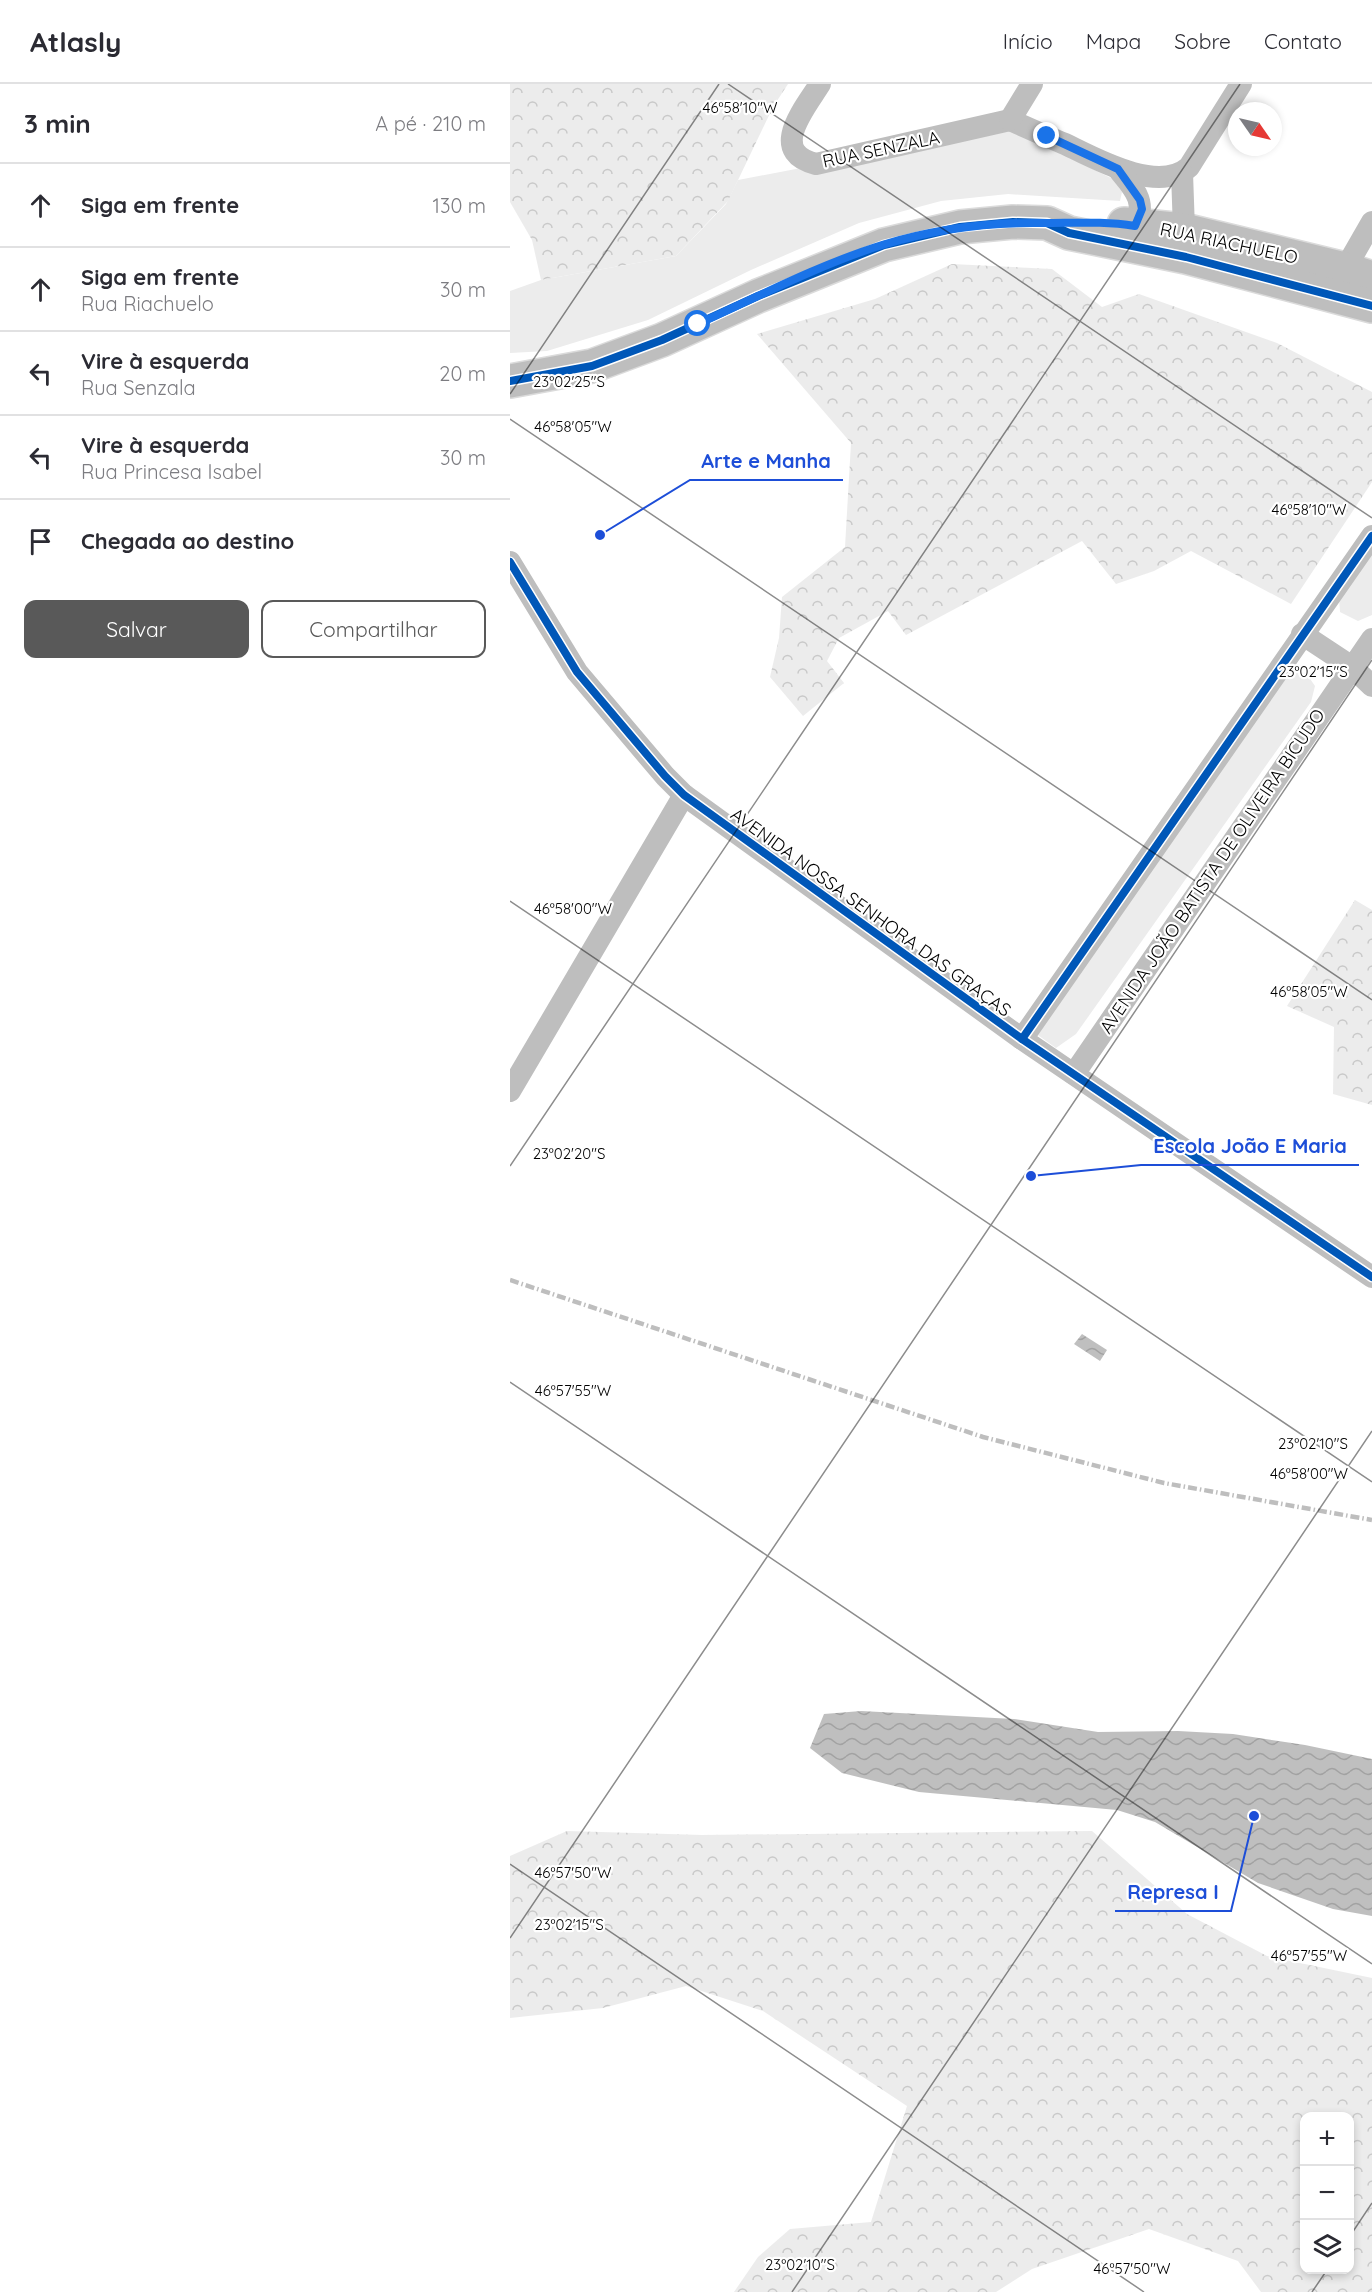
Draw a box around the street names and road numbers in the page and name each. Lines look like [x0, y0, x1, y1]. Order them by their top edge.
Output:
street label: RUA SENZALA [820, 125, 942, 173]
street label: RUA RIACHUELO [1158, 217, 1300, 269]
street label: AVENIDA JOÃO BATISTA DE OLIVEIRA BICUDO [1094, 704, 1330, 1038]
street label: AVENIDA NOSSA SENHORA DAS GRAÇAS [726, 802, 1016, 1022]

